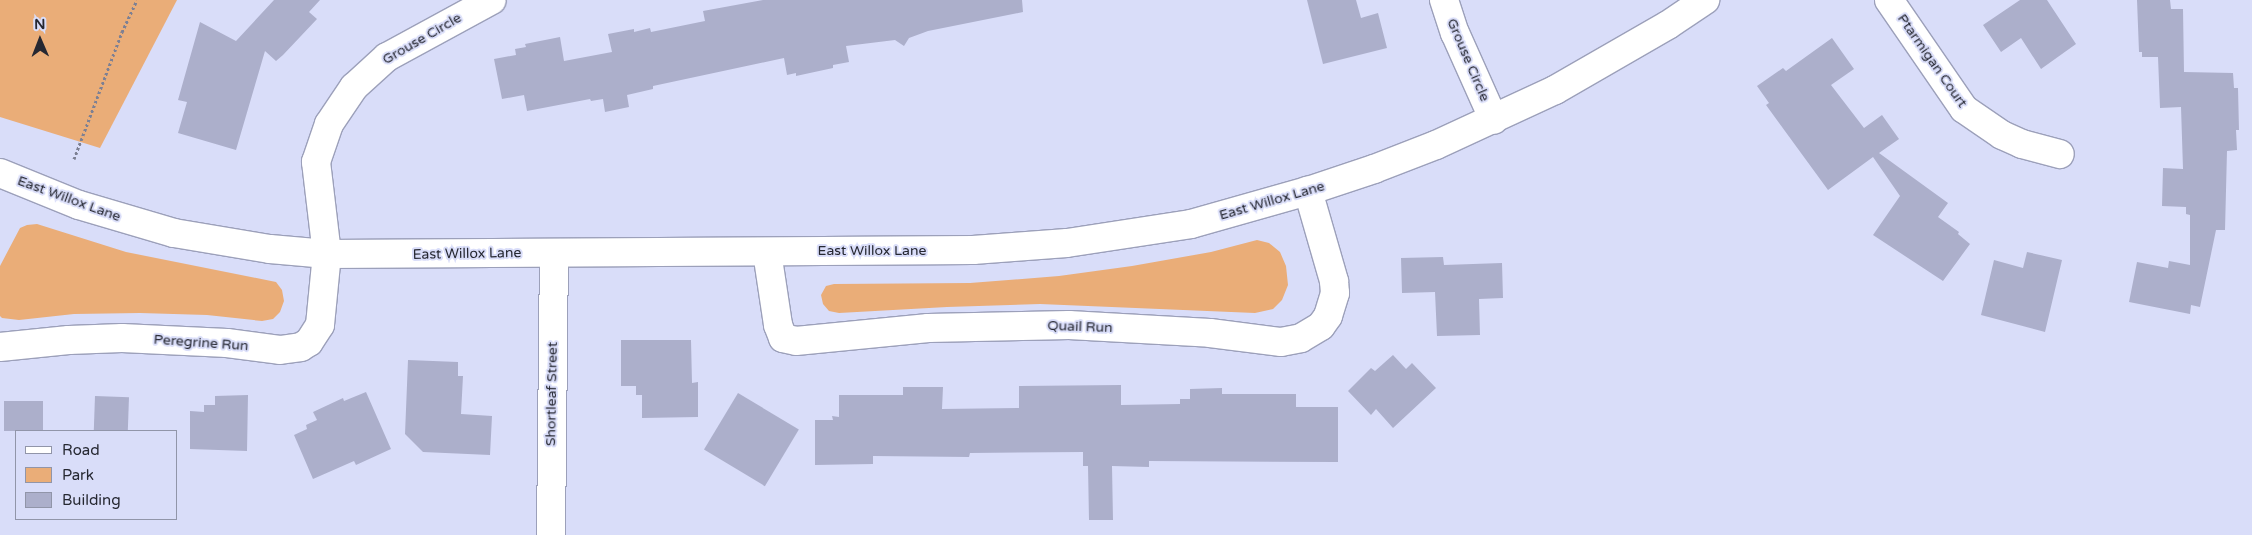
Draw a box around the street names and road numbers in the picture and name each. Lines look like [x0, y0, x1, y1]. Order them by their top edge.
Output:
street label: Grouse Circle [380, 10, 464, 68]
street label: Ptarmigan Court [1893, 11, 1971, 111]
street label: Grouse Circle [1443, 16, 1493, 104]
street label: East Willox Lane [15, 173, 123, 225]
street label: East Willox Lane [1217, 178, 1327, 224]
street label: East Willox Lane [818, 243, 926, 259]
street label: East Willox Lane [412, 245, 522, 263]
street label: Quail Run [1047, 317, 1113, 337]
street label: Peregrine Run [153, 331, 249, 355]
street label: Shortleaf Street [543, 342, 561, 446]

